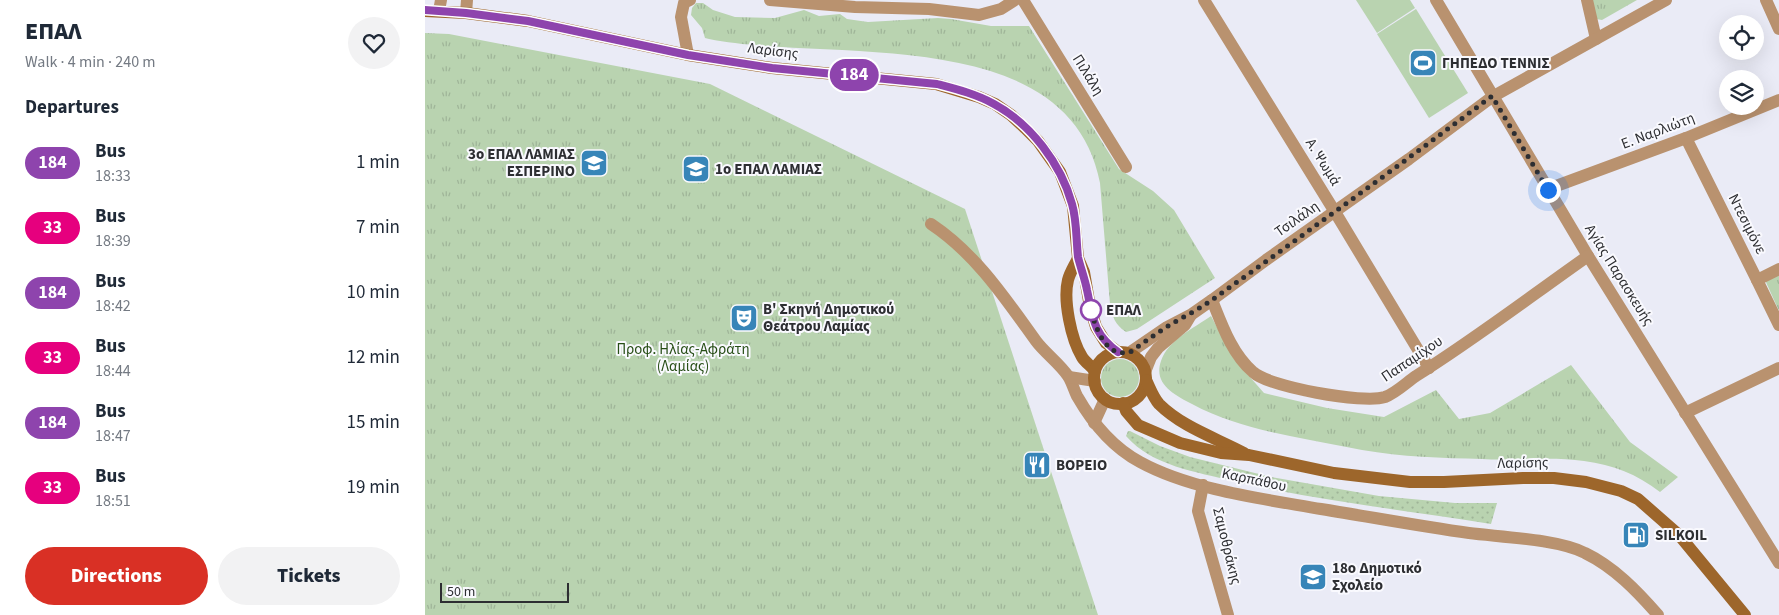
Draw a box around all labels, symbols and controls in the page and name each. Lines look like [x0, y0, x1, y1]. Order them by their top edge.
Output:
text: ΕΠΑΛ [25, 14, 82, 49]
map controls [1719, 15, 1764, 115]
button: locate [1719, 15, 1764, 60]
button: heart [348, 17, 400, 69]
street label: Λαρίσης [746, 37, 800, 65]
sports icon: ΓΗΠΕΔΟ ΤΕΝΝΙΣ [1408, 48, 1438, 78]
street label: Πιλάλη [1067, 50, 1109, 100]
text: Walk · 4 min · 240 m [25, 51, 156, 73]
place label: ΓΗΠΕΔΟ ΤΕΝΝΙΣ [1442, 53, 1550, 74]
line badge: 184 [825, 59, 883, 91]
text: 184 [840, 62, 868, 87]
button: layers [1719, 70, 1764, 115]
text: Departures [25, 94, 119, 121]
street label: Ε. Ναρλιώτη [1618, 107, 1698, 155]
street label: Α. Ψωμά [1300, 134, 1346, 190]
text: Bus [95, 138, 126, 165]
place label: 3ο ΕΠΑΛ ΛΑΜΙΑΣ ΕΣΠΕΡΙΝΟ [468, 144, 575, 182]
school or university icon: 3ο ΕΠΑΛ ΛΑΜΙΑΣ ΕΣΠΕΡΙΝΟ [579, 148, 609, 178]
text: 1 min [356, 149, 400, 176]
text: 184 [38, 150, 67, 175]
school or university icon: 1ο ΕΠΑΛ ΛΑΜΙΑΣ [681, 154, 711, 184]
place label: 1ο ΕΠΑΛ ΛΑΜΙΑΣ [715, 159, 822, 180]
text: 18:33 [95, 165, 131, 187]
your location [1536, 178, 1561, 203]
street label: Ντεσιμόνε [1723, 190, 1771, 258]
street label: Τσιλάλη [1270, 196, 1324, 242]
text: Bus [95, 203, 126, 230]
text: 7 min [356, 214, 400, 241]
text: 33 [43, 215, 62, 240]
street label: Αγίας Παρασκευής [1579, 220, 1659, 330]
text: 18:39 [95, 230, 131, 252]
text: Bus [95, 268, 126, 295]
text: 10 min [346, 279, 400, 306]
text: 184 [38, 280, 67, 305]
text: 18:42 [95, 295, 131, 317]
place label: Β' Σκηνή Δημοτικού Θεάτρου Λαμίας [763, 299, 894, 337]
marker: ΕΠΑΛ [1080, 299, 1102, 321]
place label: ΕΠΑΛ [1106, 300, 1142, 321]
theatre icon: Β' Σκηνή Δημοτικού Θεάτρου Λαμίας [729, 303, 759, 333]
street label: Παπαμίχου [1377, 331, 1447, 387]
text: Bus [95, 333, 126, 360]
park label: Προφ. Ηλίας-Αφράτη (Λαμίας) [616, 339, 750, 377]
text: 12 min [346, 344, 400, 371]
text: 33 [43, 345, 62, 370]
text: 18:44 [95, 360, 131, 382]
text: Bus [95, 398, 126, 425]
text: 15 min [346, 409, 400, 436]
text: 184 [38, 410, 67, 435]
text: 18:47 [95, 425, 131, 447]
restaurant icon: ΒΟΡΕΙΟ [1022, 450, 1052, 480]
street label: Λαρίσης [1497, 452, 1549, 474]
place label: ΒΟΡΕΙΟ [1056, 455, 1107, 476]
text: Bus [95, 463, 126, 490]
street label: Καρπάθου [1220, 463, 1288, 497]
text: 19 min [346, 474, 400, 501]
text: 33 [43, 475, 62, 500]
text: 18:51 [95, 490, 131, 512]
street label: Σαμοθράκης [1207, 505, 1247, 587]
fuel station icon: SILKOIL [1621, 520, 1651, 550]
place label: SILKOIL [1655, 525, 1707, 546]
button: Directions [25, 547, 208, 605]
button: Tickets [218, 547, 400, 605]
place label: 18ο Δημοτικό Σχολείο [1332, 558, 1422, 596]
school or university icon: 18ο Δημοτικό Σχολείο [1298, 562, 1328, 592]
scale bar [440, 580, 569, 603]
text: 50 m [447, 582, 475, 602]

